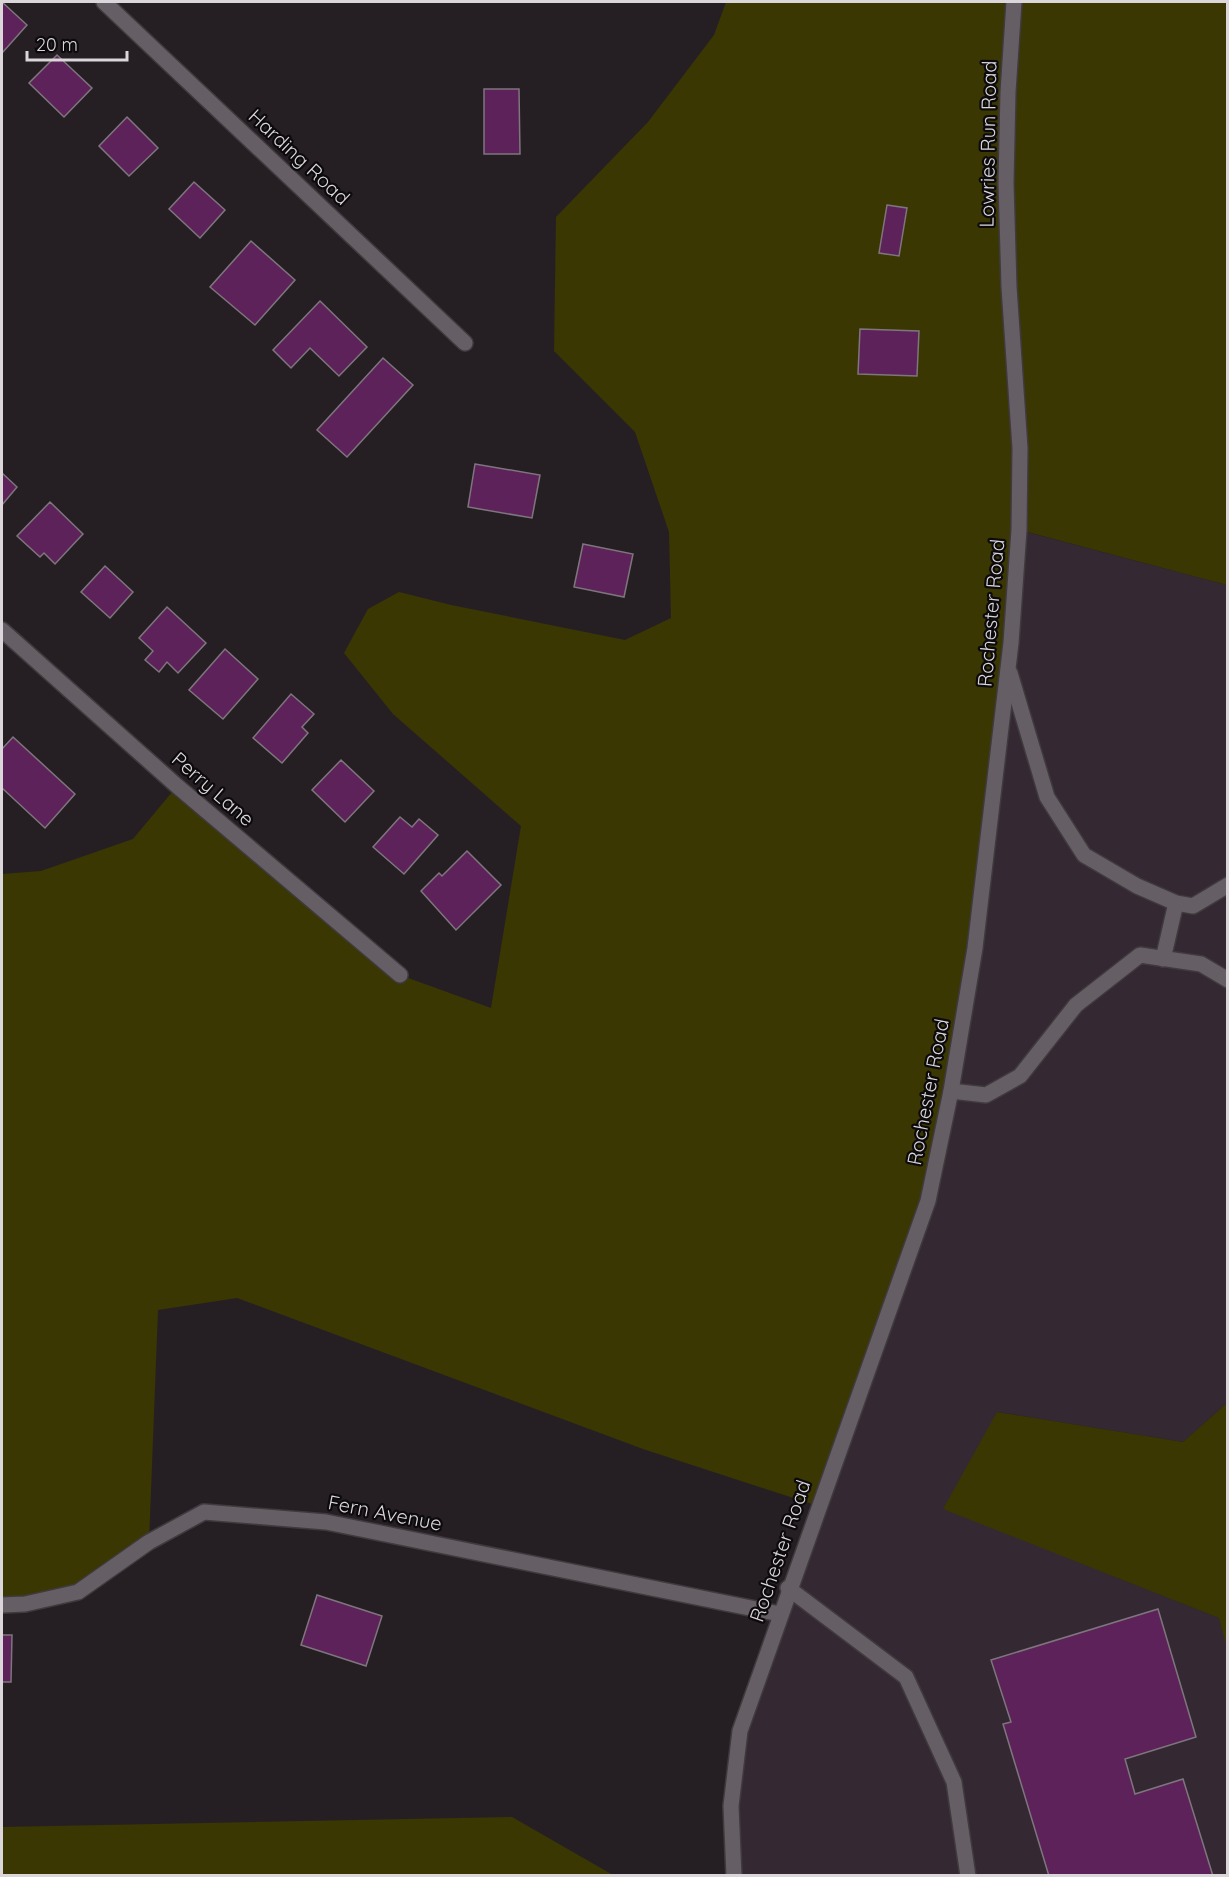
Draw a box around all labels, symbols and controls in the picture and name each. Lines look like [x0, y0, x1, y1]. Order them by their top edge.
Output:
scale bar [27, 24, 128, 62]
text: 20 m [36, 33, 78, 56]
street label: Lowries Run Road [974, 60, 1001, 228]
street label: Harding Road [244, 103, 355, 210]
street label: Rochester Road [972, 538, 1009, 688]
street label: Perry Lane [167, 746, 260, 831]
street label: Rochester Road [901, 1017, 954, 1167]
street label: Rochester Road [744, 1477, 816, 1625]
street label: Fern Avenue [326, 1489, 444, 1536]

